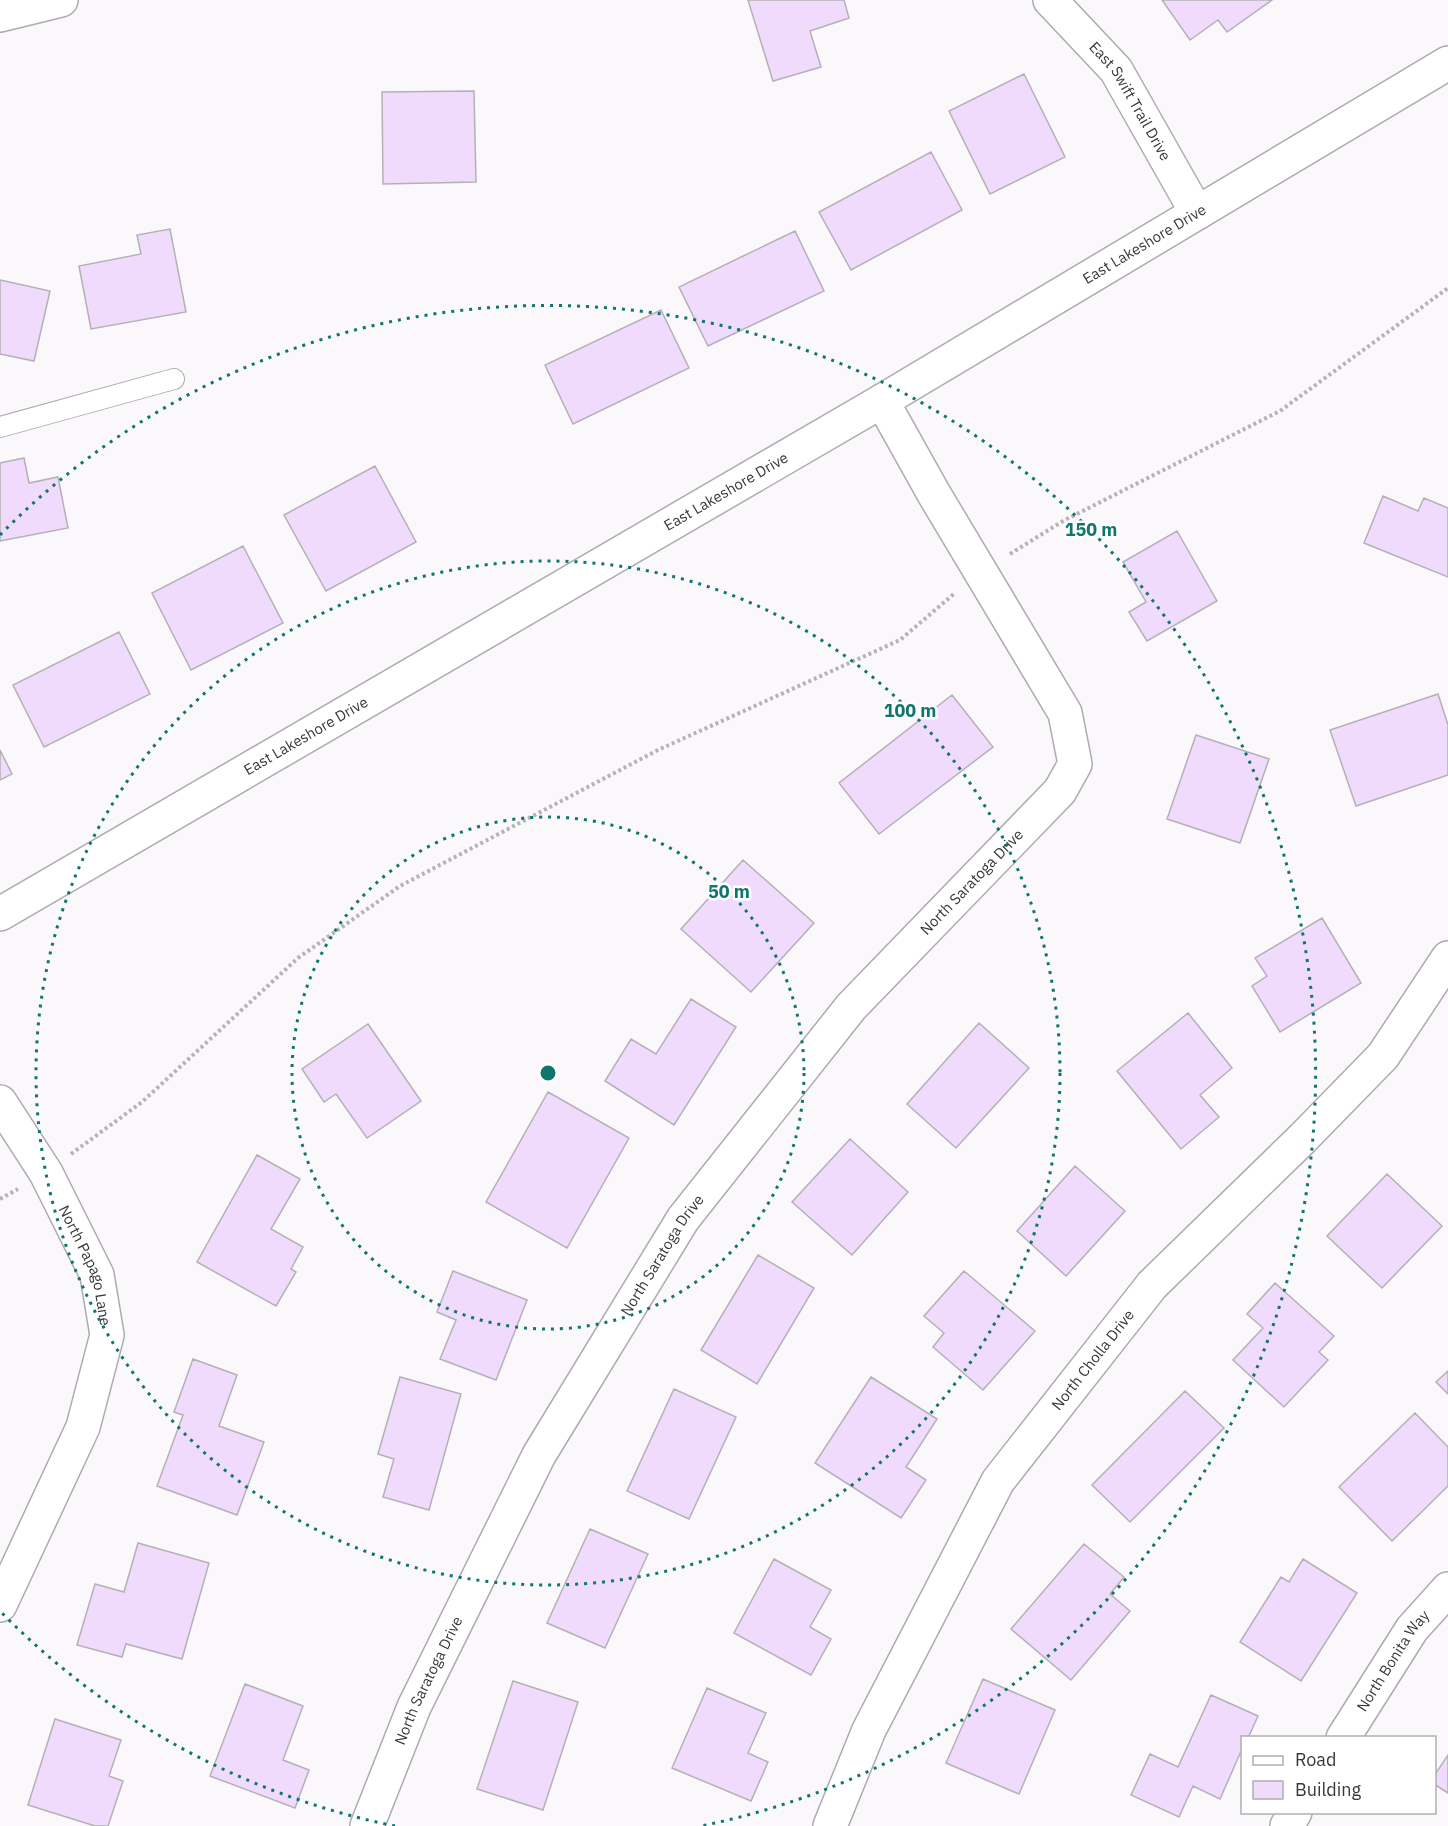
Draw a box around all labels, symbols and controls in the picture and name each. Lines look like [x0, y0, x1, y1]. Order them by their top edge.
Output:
street label: East Swift Trail Drive [1085, 37, 1175, 164]
street label: East Lakeshore Drive [1079, 200, 1209, 288]
street label: East Lakeshore Drive [660, 448, 791, 535]
text: 150 m [1065, 518, 1117, 541]
street label: East Lakeshore Drive [240, 692, 371, 779]
text: 100 m [884, 699, 936, 722]
street label: North Saratoga Drive [916, 825, 1027, 939]
text: 50 m [708, 880, 750, 903]
centre of rings [538, 1063, 558, 1083]
street label: North Saratoga Drive [616, 1191, 708, 1319]
street label: North Papago Lane [55, 1202, 115, 1327]
street label: North Cholla Drive [1047, 1306, 1138, 1414]
street label: North Bonita Way [1352, 1606, 1434, 1715]
street label: North Saratoga Drive [390, 1613, 467, 1748]
legend [1241, 1736, 1436, 1814]
text: Road [1295, 1748, 1336, 1771]
text: Building [1295, 1778, 1362, 1801]

